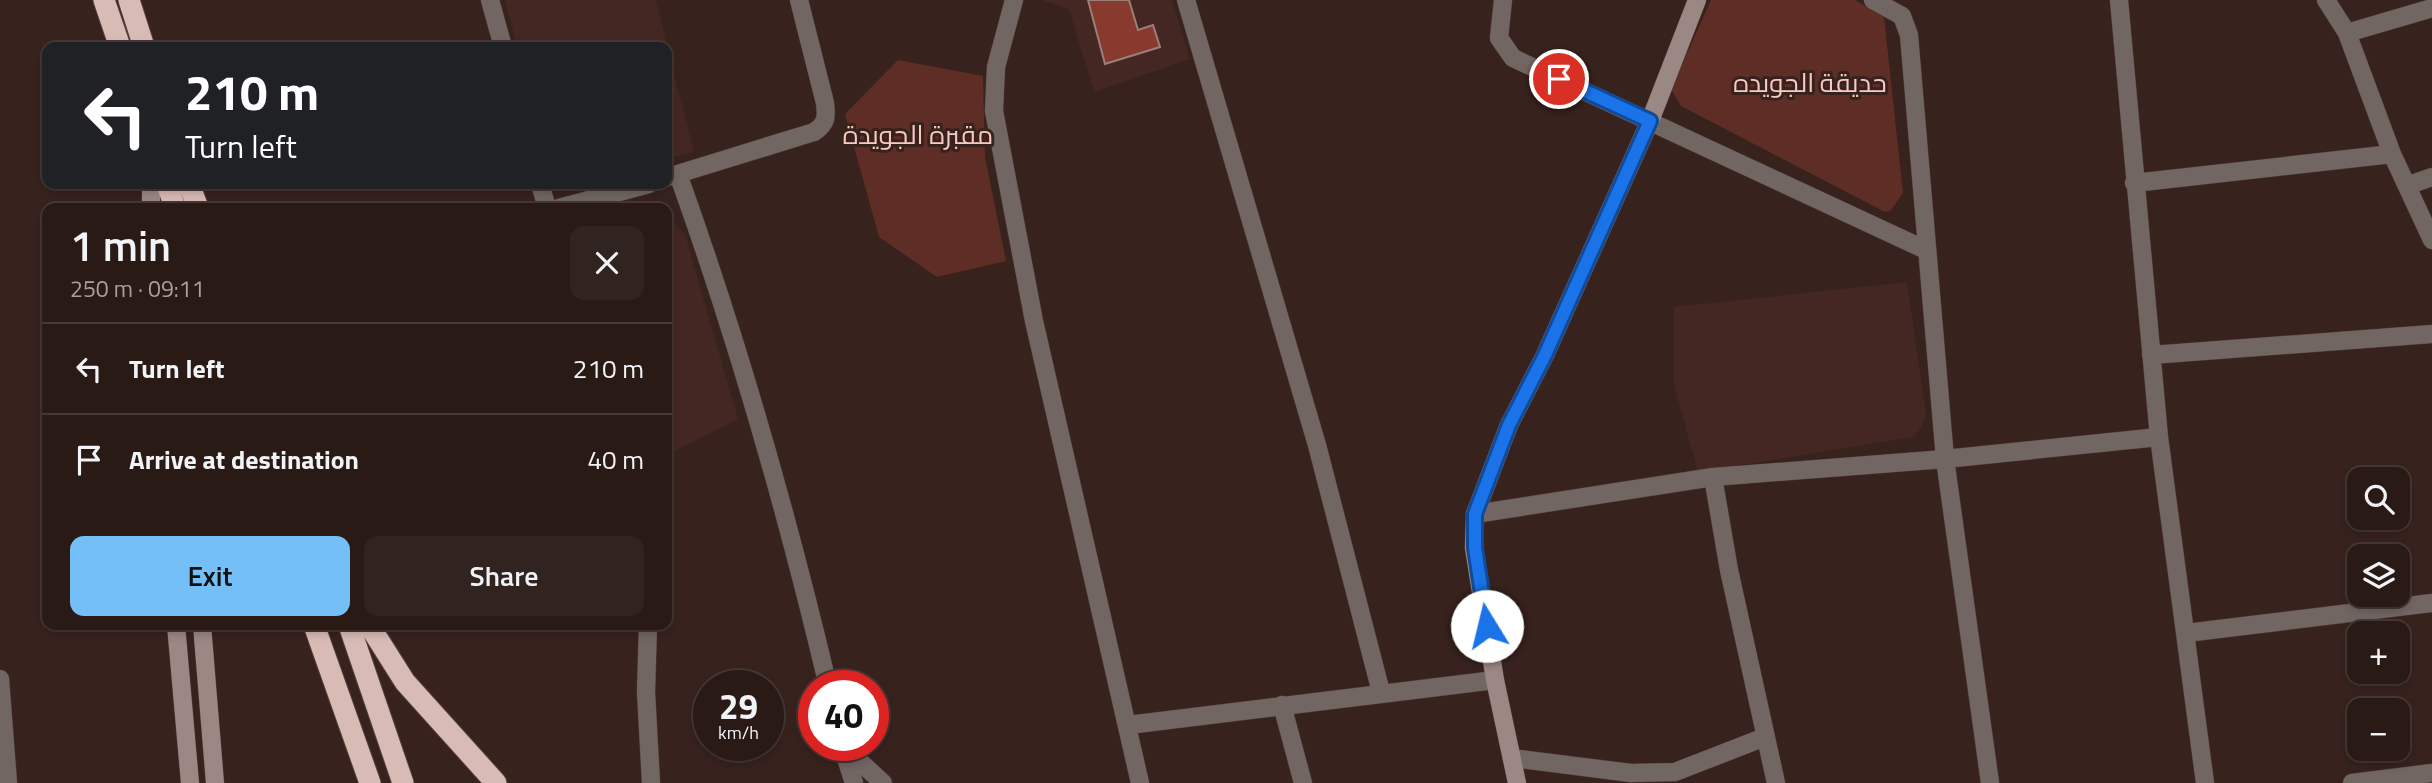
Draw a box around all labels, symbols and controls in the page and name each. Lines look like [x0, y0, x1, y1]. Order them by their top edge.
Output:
pin [1529, 49, 1589, 109]
text: 210 m [185, 54, 319, 129]
icon: arrive [1540, 60, 1578, 98]
park label: حديقة الجويده [1733, 63, 1887, 102]
icon: left [70, 70, 161, 161]
park label: مقبرة الجويدة [843, 115, 993, 154]
text: Turn left [185, 122, 297, 170]
text: 1 min [70, 213, 171, 277]
button: close [570, 226, 644, 300]
text: 250 m · 09:11 [70, 271, 205, 306]
text: Turn left [129, 349, 224, 388]
text: 210 m [573, 349, 644, 388]
icon: left [70, 350, 108, 388]
text: Arrive at destination [129, 440, 359, 479]
text: 40 m [587, 440, 644, 479]
icon: arrive [70, 441, 108, 479]
map controls [2347, 467, 2410, 761]
button: search [2347, 467, 2410, 530]
button: Exit [70, 536, 350, 616]
button: Share [364, 536, 644, 616]
button: layers [2347, 544, 2410, 607]
position arrow [1450, 589, 1524, 663]
button: + [2347, 621, 2410, 684]
speed limit sign: 40 [798, 670, 889, 761]
text: 29 [719, 679, 758, 733]
button: − [2347, 698, 2410, 761]
text: km/h [718, 719, 759, 746]

